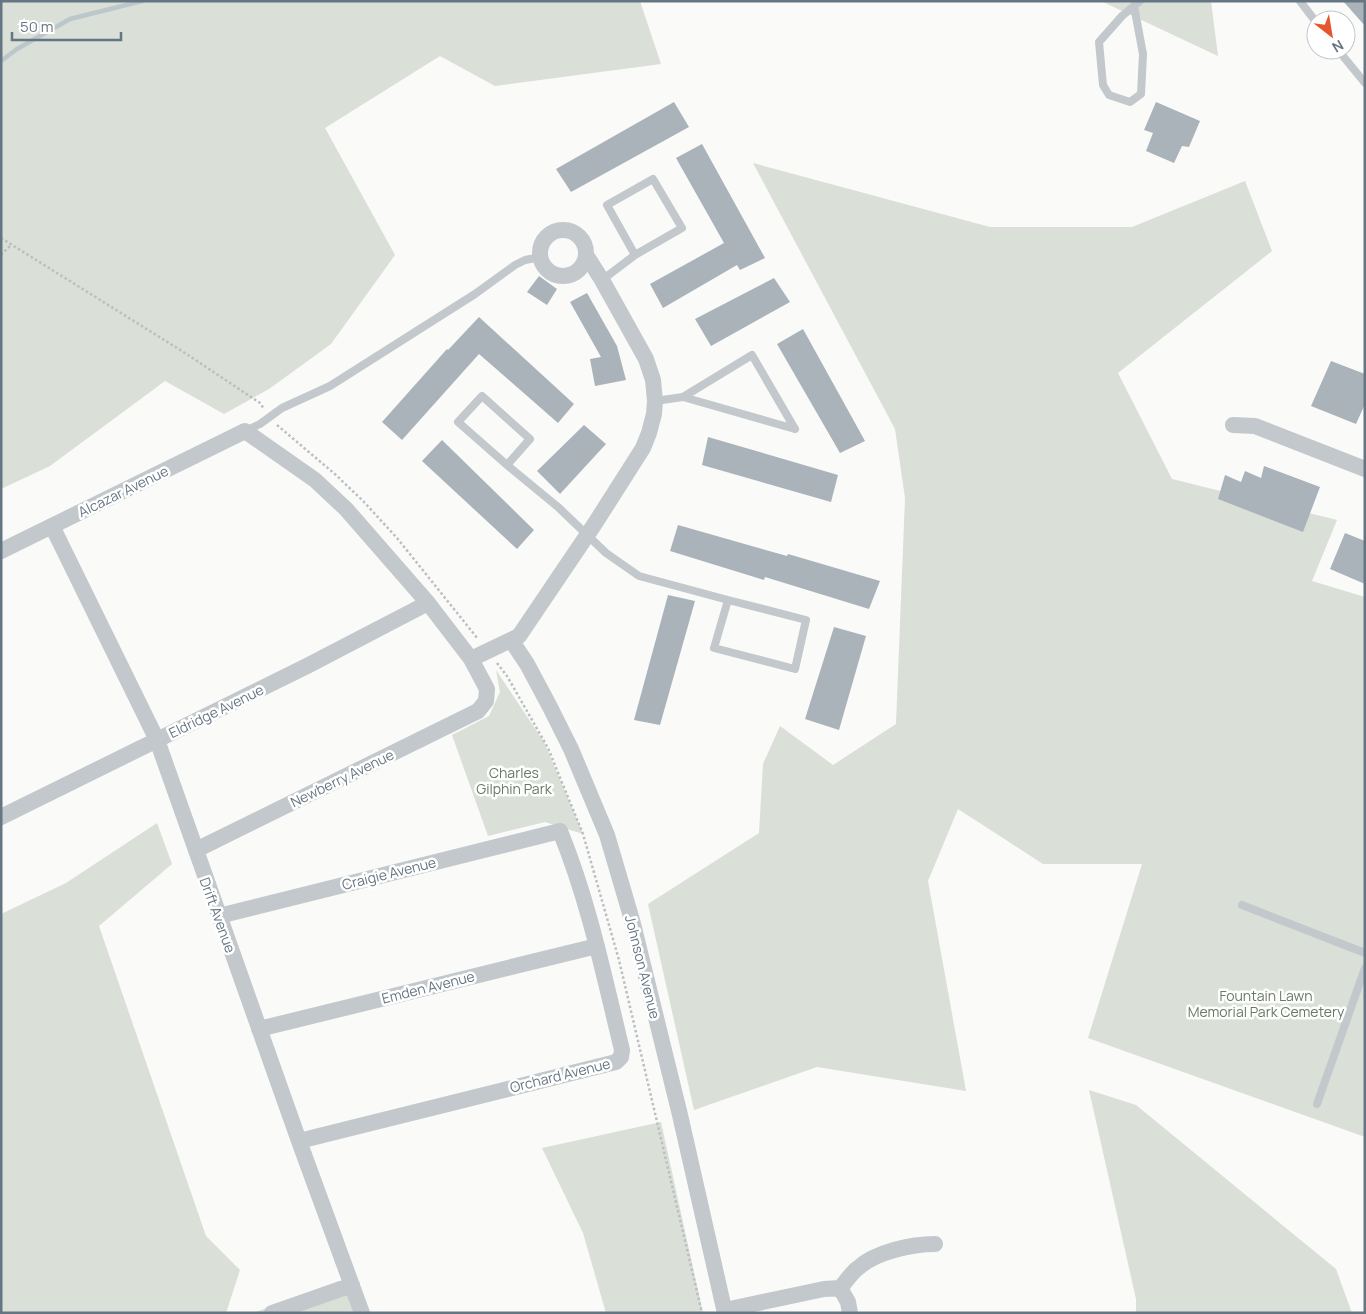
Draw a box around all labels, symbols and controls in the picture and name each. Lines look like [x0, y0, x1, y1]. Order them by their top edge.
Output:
scale bar [12, 10, 121, 42]
north arrow [1306, 10, 1356, 60]
text: 50 m [20, 16, 54, 37]
text: N [1329, 36, 1347, 57]
street label: Alcazar Avenue [75, 461, 171, 521]
street label: Eldridge Avenue [165, 680, 267, 742]
street label: Newberry Avenue [287, 745, 397, 811]
park label: Charles Gilphin Park [476, 763, 553, 798]
street label: Craigie Avenue [340, 852, 438, 894]
street label: Drift Avenue [196, 875, 240, 955]
street label: Johnson Avenue [621, 913, 665, 1021]
street label: Emden Avenue [380, 966, 476, 1008]
park label: Fountain Lawn Memorial Park Cemetery [1188, 986, 1345, 1021]
street label: Orchard Avenue [508, 1053, 612, 1097]

